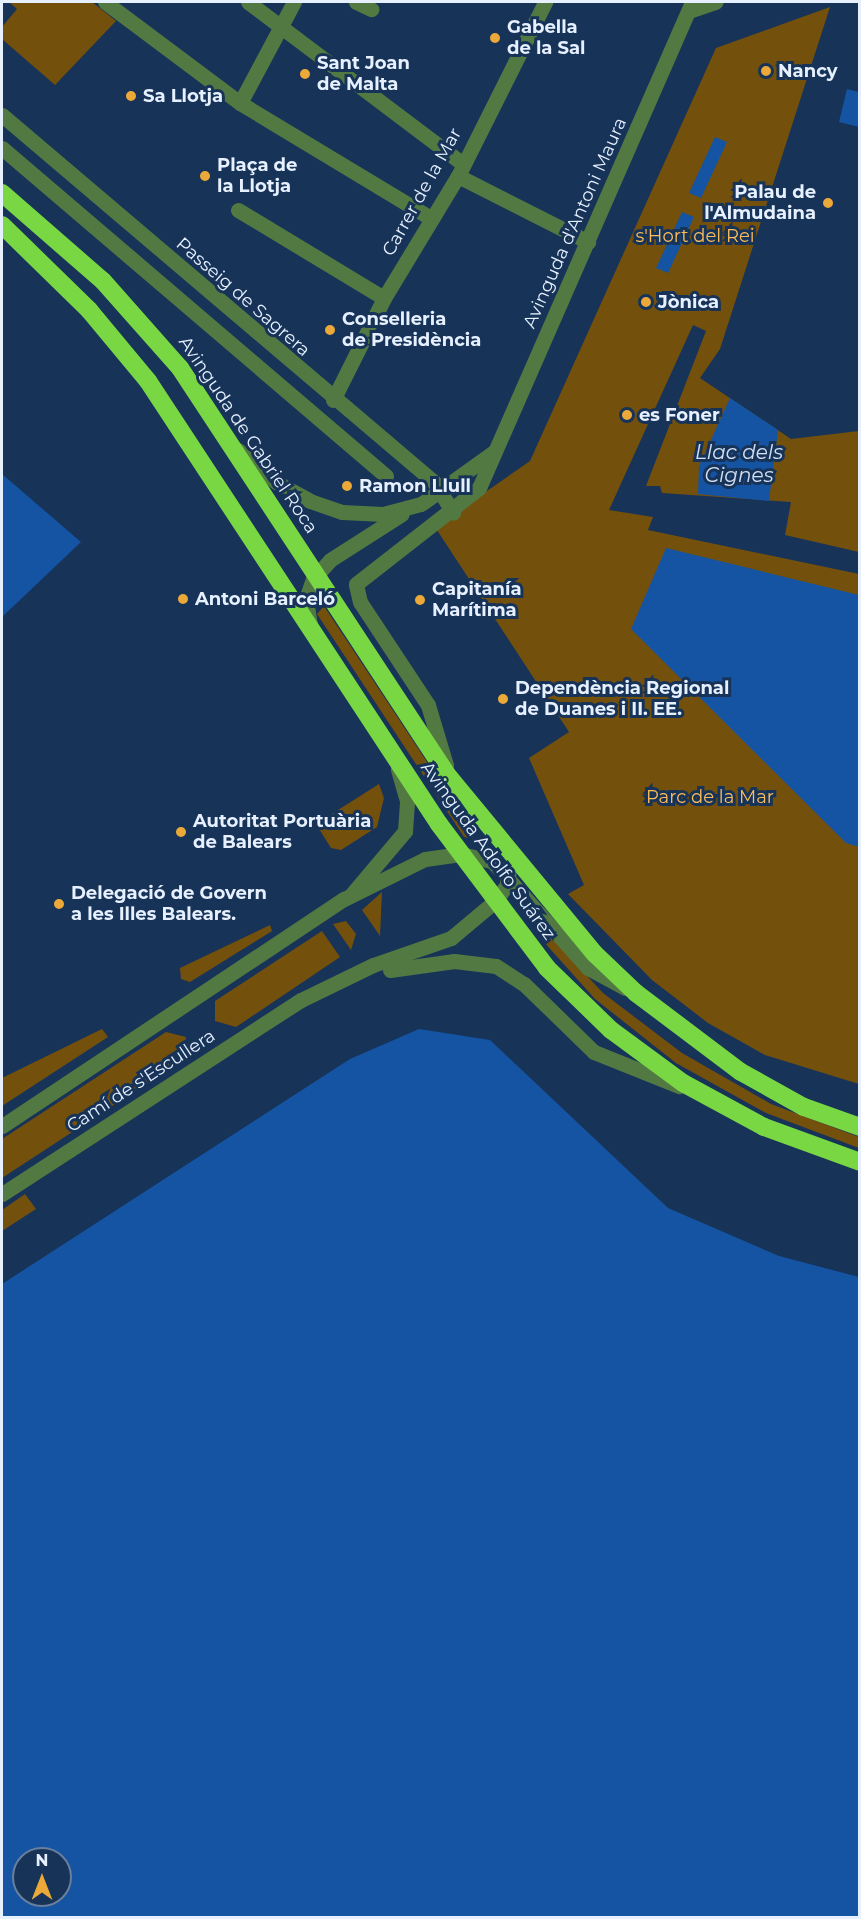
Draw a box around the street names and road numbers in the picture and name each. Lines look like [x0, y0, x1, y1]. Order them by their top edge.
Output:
street label: Avinguda d'Antoni Maura [519, 114, 631, 332]
street label: Carrer de la Mar [378, 124, 466, 260]
street label: Passeig de Sagrera [172, 233, 314, 361]
street label: Avinguda de Gabriel Roca [174, 332, 322, 538]
street label: Avinguda Adolfo Suárez [416, 758, 560, 944]
street label: Camí de s'Escullera [63, 1025, 219, 1137]

